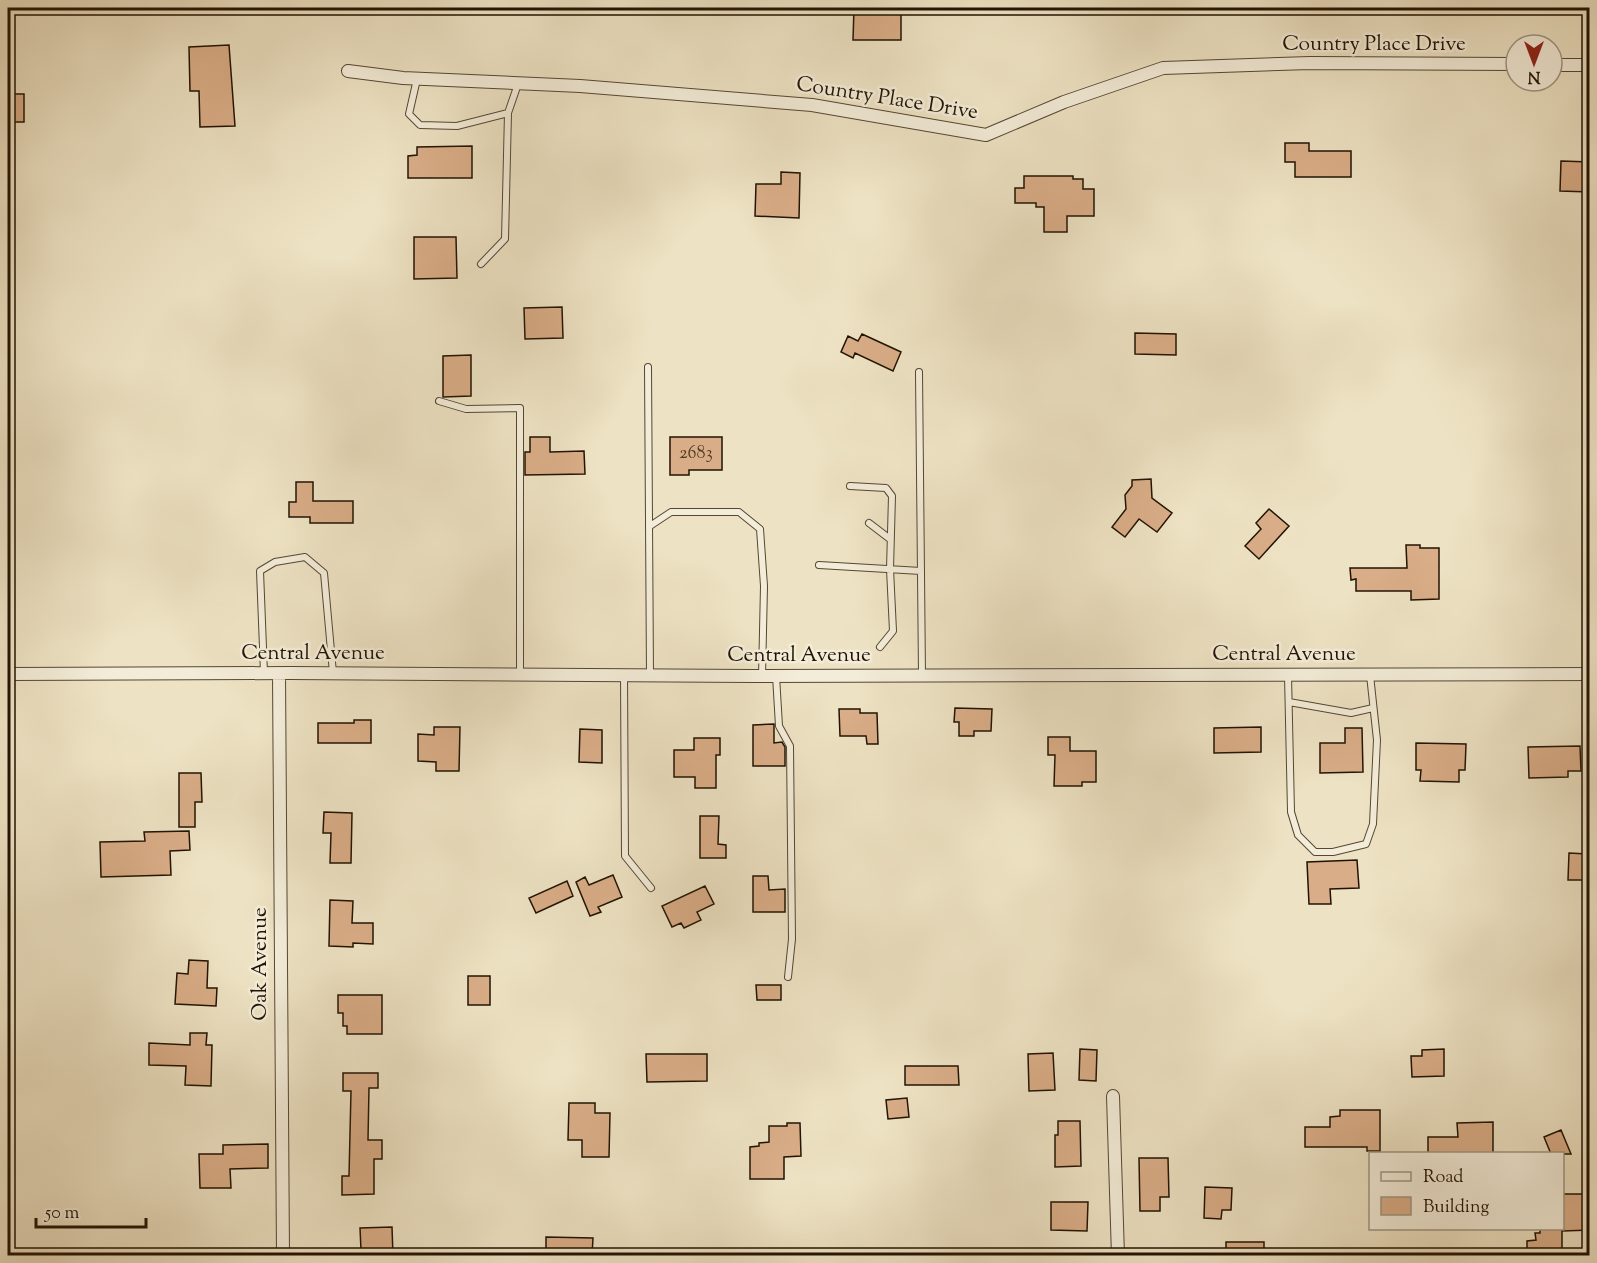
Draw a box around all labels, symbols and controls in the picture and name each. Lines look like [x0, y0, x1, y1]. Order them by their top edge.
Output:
street label: Country Place Drive [1282, 30, 1466, 60]
north arrow [1504, 33, 1564, 93]
text: N [1527, 64, 1540, 87]
street label: Country Place Drive [794, 70, 980, 128]
house number: 2683 [679, 441, 713, 467]
street label: Central Avenue [241, 639, 385, 669]
street label: Central Avenue [1212, 640, 1356, 670]
street label: Central Avenue [727, 641, 871, 671]
street label: Oak Avenue [246, 907, 276, 1021]
legend [1369, 1152, 1564, 1230]
text: Road [1423, 1165, 1463, 1191]
scale bar [36, 1191, 146, 1229]
text: Building [1423, 1195, 1489, 1221]
text: 50 m [44, 1201, 80, 1227]

